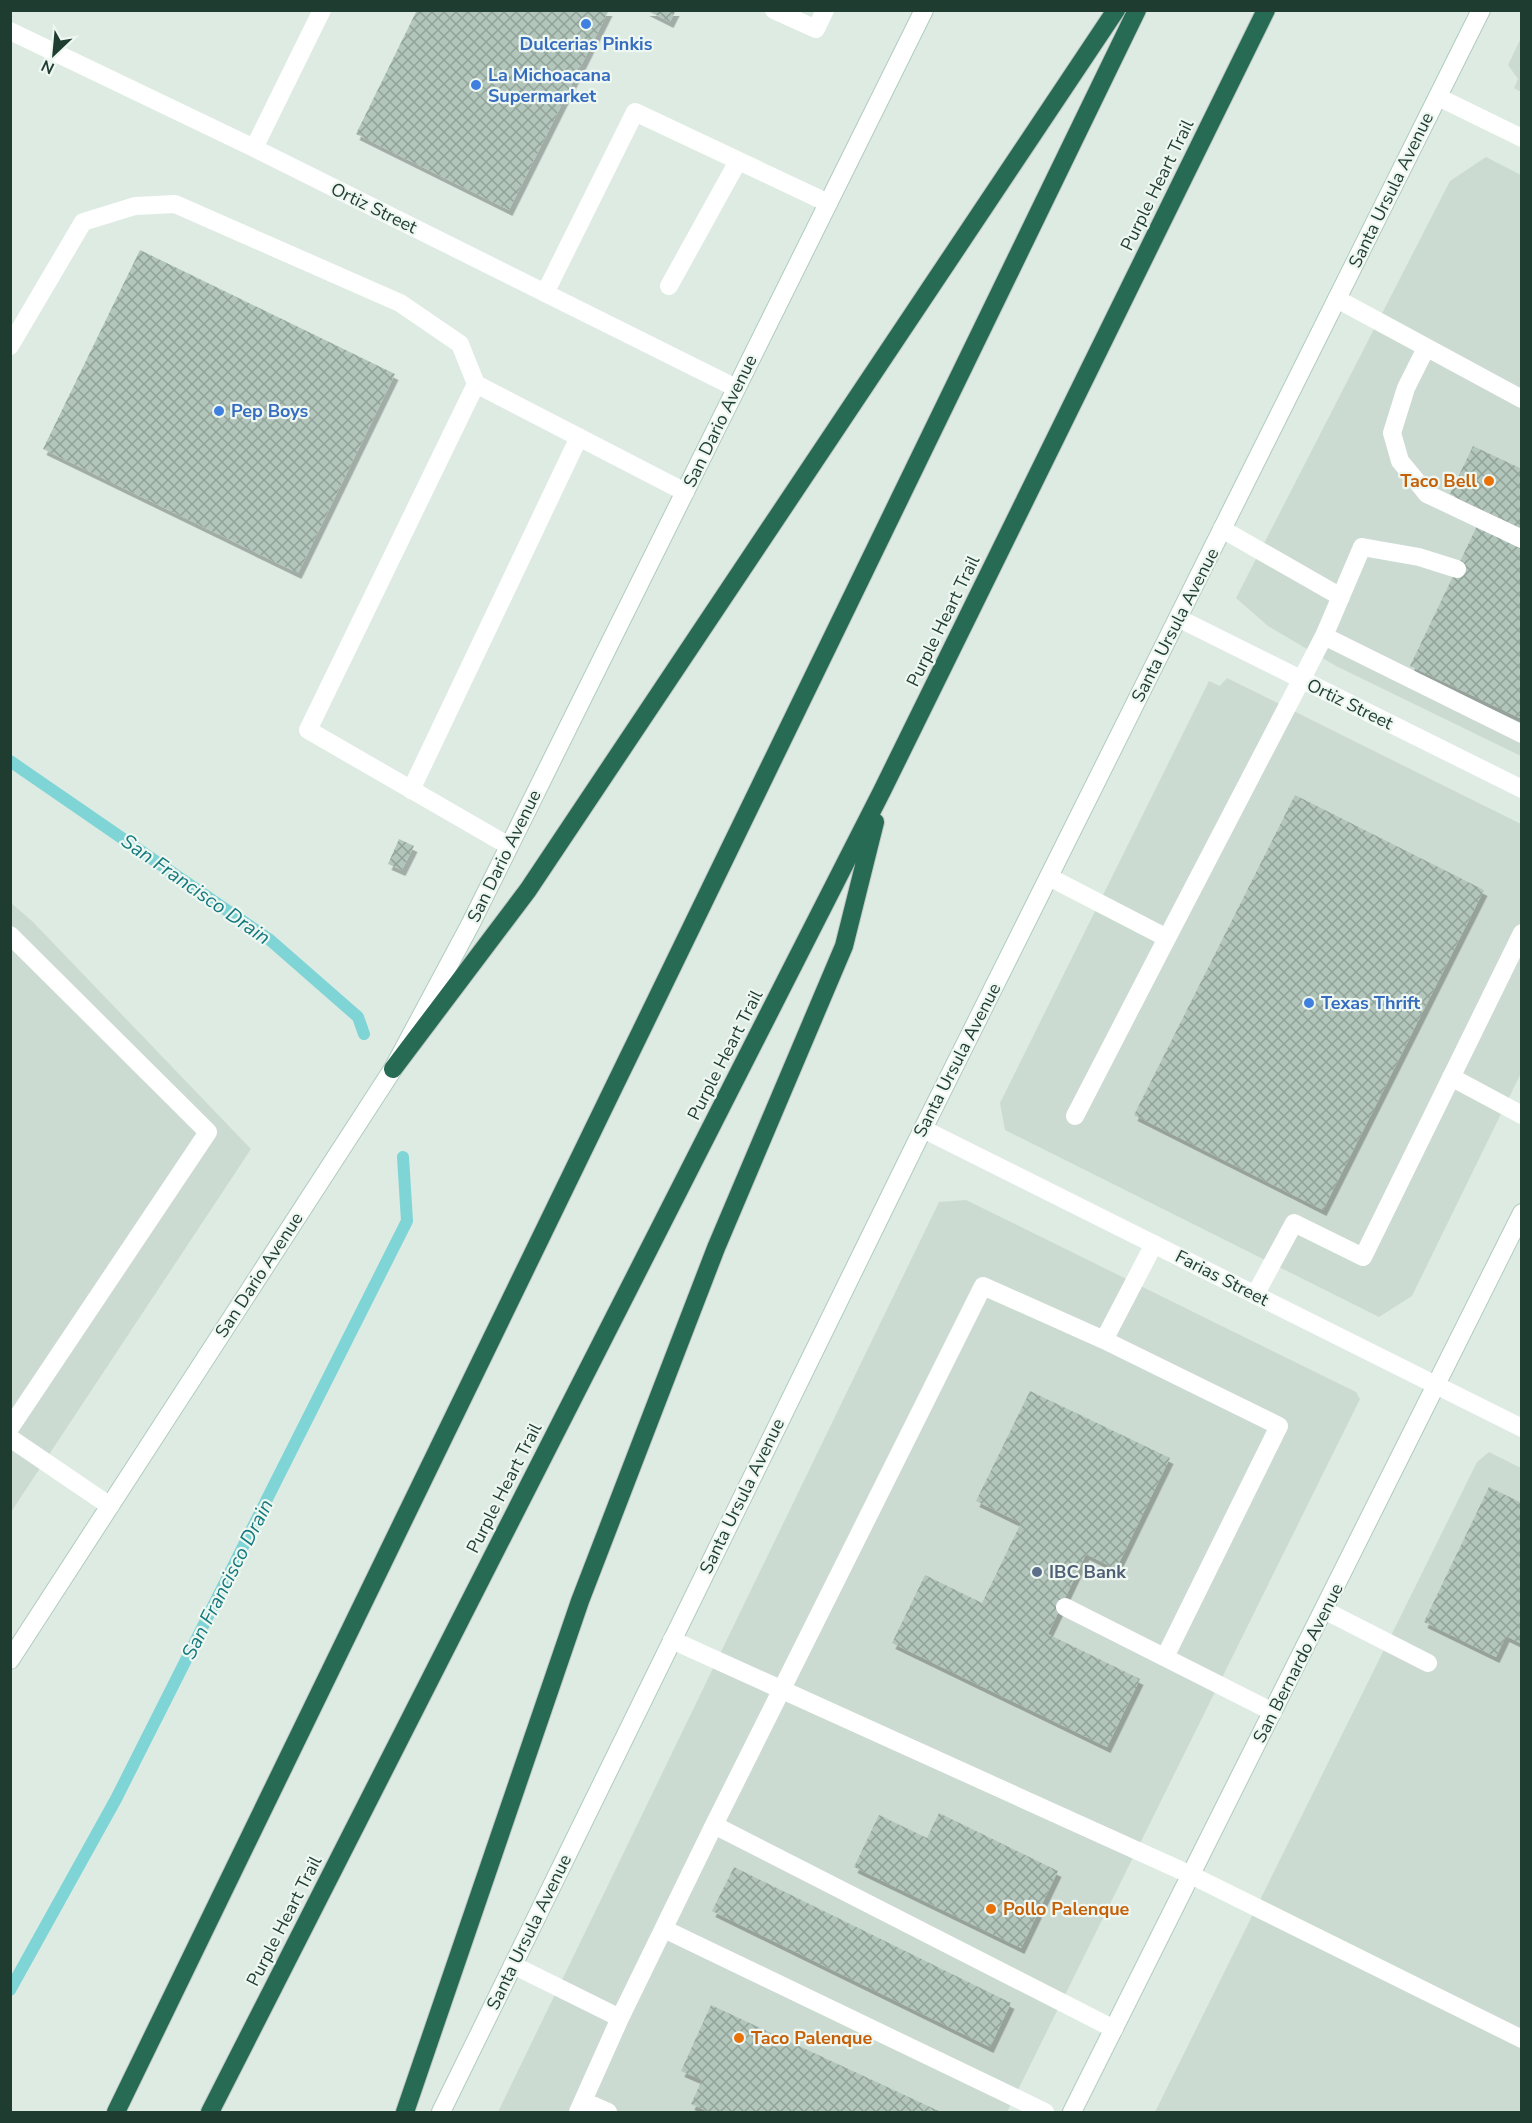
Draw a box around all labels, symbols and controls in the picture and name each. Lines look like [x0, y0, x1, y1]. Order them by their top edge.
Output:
marker: Dulcerias Pinkis [579, 17, 593, 31]
north arrow [24, 24, 84, 84]
place label: Dulcerias Pinkis [520, 32, 653, 56]
text: N [38, 54, 58, 79]
place label: La Michoacana Supermarket [488, 63, 611, 108]
marker: La Michoacana Supermarket [469, 78, 483, 92]
street label: Santa Ursula Avenue [1343, 108, 1439, 272]
street label: Purple Heart Trail [1115, 115, 1199, 255]
street label: Ortiz Street [327, 177, 422, 240]
street label: San Dario Avenue [677, 351, 763, 491]
place label: Pep Boys [231, 399, 309, 423]
marker: Pep Boys [212, 404, 226, 418]
place label: Taco Bell [1400, 469, 1477, 493]
marker: Taco Bell [1482, 474, 1496, 488]
street label: Santa Ursula Avenue [1126, 544, 1224, 706]
street label: Purple Heart Trail [901, 551, 985, 691]
street label: Ortiz Street [1303, 673, 1398, 736]
street label: San Dario Avenue [461, 786, 547, 926]
water label: San Francisco Drain [116, 828, 276, 951]
street label: Santa Ursula Avenue [908, 979, 1006, 1141]
street label: Purple Heart Trail [682, 985, 769, 1124]
place label: Texas Thrift [1321, 991, 1420, 1015]
marker: Texas Thrift [1302, 996, 1316, 1010]
street label: San Dario Avenue [209, 1208, 309, 1342]
street label: Farias Street [1171, 1244, 1273, 1312]
street label: Santa Ursula Avenue [694, 1414, 790, 1578]
street label: Purple Heart Trail [461, 1418, 548, 1557]
water label: San Francisco Drain [175, 1494, 280, 1664]
place label: IBC Bank [1049, 1560, 1126, 1584]
marker: IBC Bank [1030, 1565, 1044, 1579]
street label: San Bernardo Avenue [1247, 1579, 1349, 1747]
street label: Santa Ursula Avenue [481, 1850, 577, 2014]
street label: Purple Heart Trail [241, 1851, 328, 1990]
place label: Pollo Palenque [1003, 1897, 1130, 1921]
marker: Pollo Palenque [984, 1902, 998, 1916]
place label: Taco Palenque [751, 2026, 872, 2050]
marker: Taco Palenque [732, 2031, 746, 2045]

